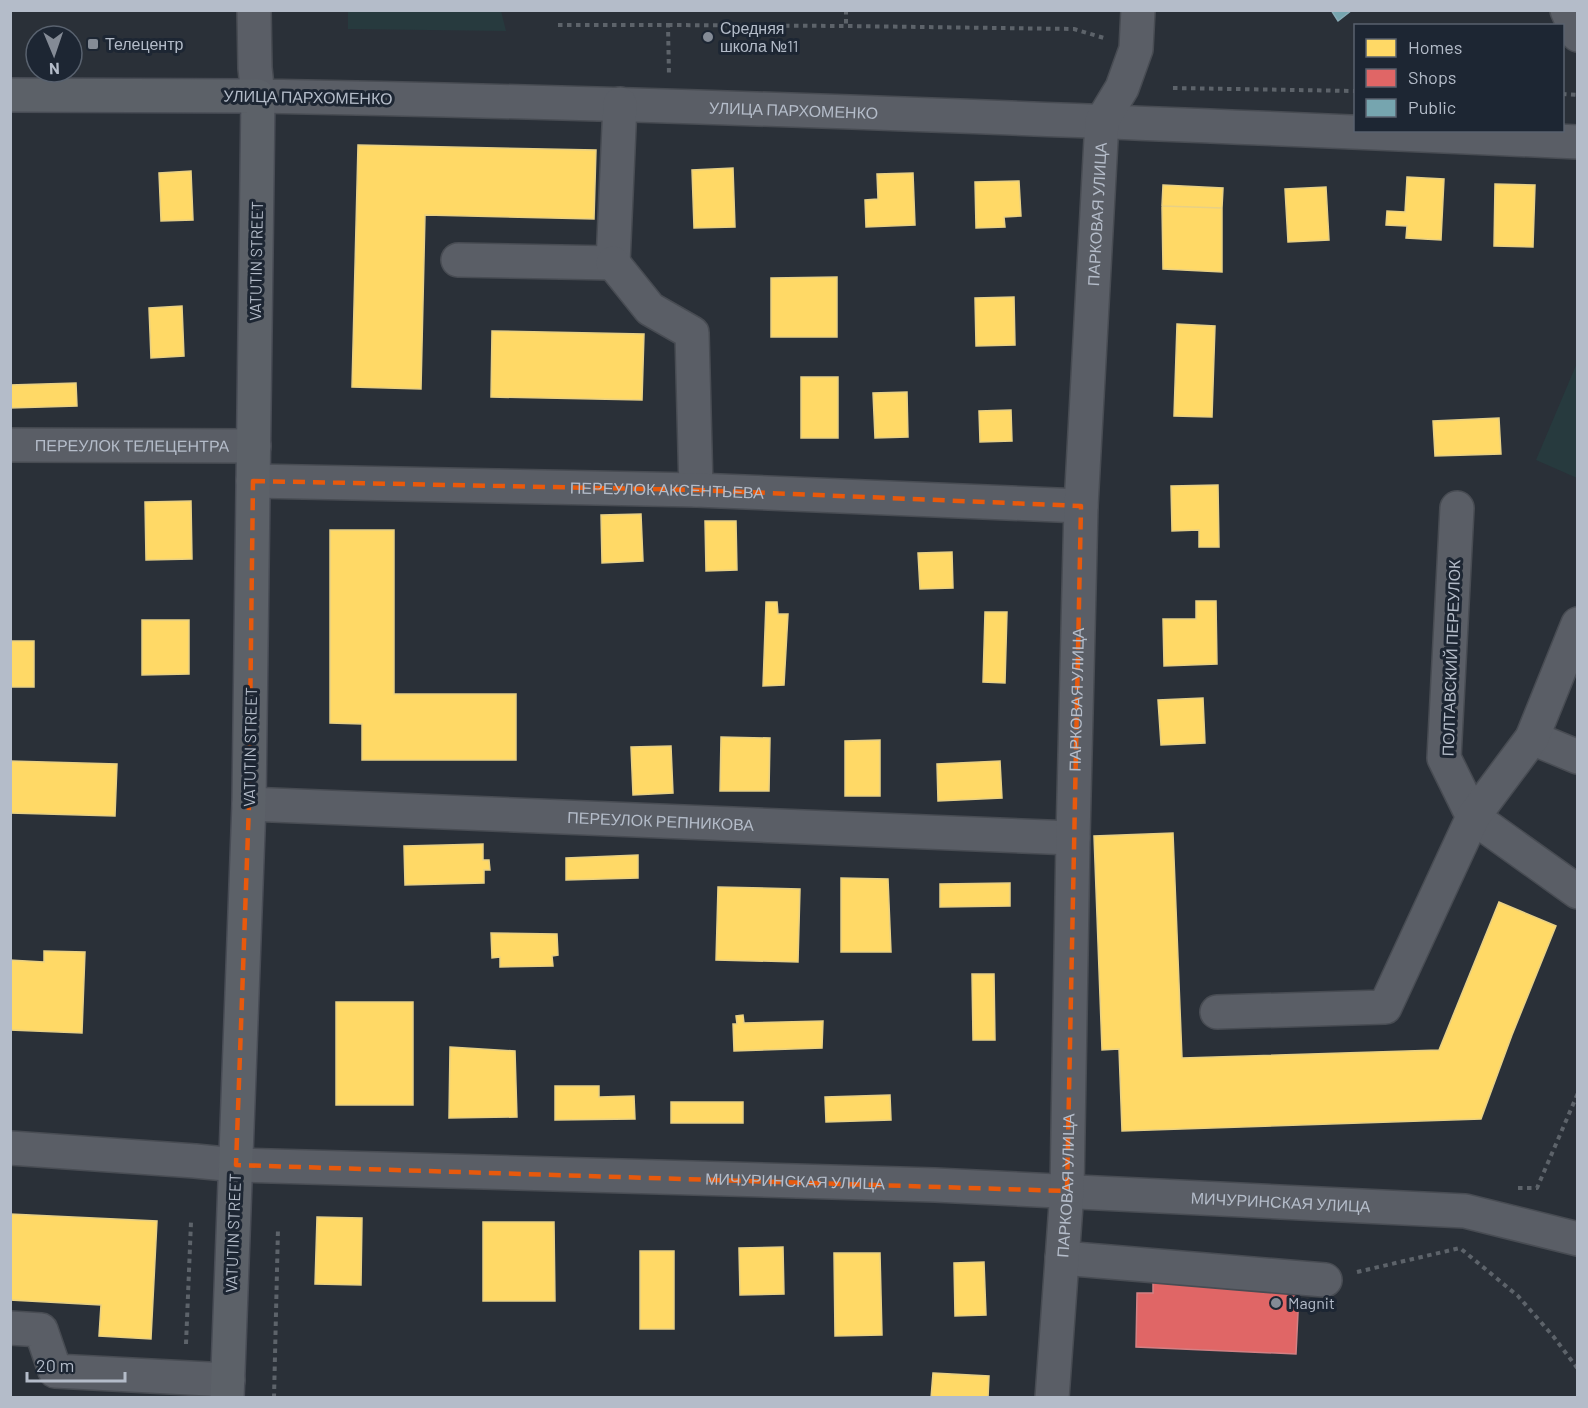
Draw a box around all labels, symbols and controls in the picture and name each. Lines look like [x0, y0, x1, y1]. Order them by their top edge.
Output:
place label: Средняя школа №11 [720, 18, 798, 55]
north arrow [24, 24, 84, 84]
legend [1354, 24, 1564, 132]
marker: Средняя школа №11 [701, 30, 715, 44]
place label: Телецентр [105, 34, 184, 53]
text: Homes [1408, 36, 1462, 58]
marker: Телецентр [86, 37, 100, 51]
text: N [49, 60, 60, 79]
text: Shops [1408, 66, 1457, 88]
street label: УЛИЦА ПАРХОМЕНКО [223, 86, 393, 107]
text: Public [1408, 96, 1456, 118]
street label: УЛИЦА ПАРХОМЕНКО [709, 97, 879, 122]
street label: ПАРКОВАЯ УЛИЦА [1083, 141, 1110, 287]
street label: VATUTIN STREET [245, 201, 266, 321]
street label: ПЕРЕУЛОК ТЕЛЕЦЕНТРА [35, 435, 230, 455]
street label: ПЕРЕУЛОК АКСЕНТЬЕВА [570, 477, 765, 502]
street label: ПОЛТАВСКИЙ ПЕРЕУЛОК [1438, 559, 1463, 757]
street label: ПАРКОВАЯ УЛИЦА [1065, 627, 1087, 772]
street label: VATUTIN STREET [239, 687, 260, 807]
street label: ПЕРЕУЛОК РЕПНИКОВА [567, 807, 755, 834]
street label: ПАРКОВАЯ УЛИЦА [1052, 1113, 1077, 1258]
street label: МИЧУРИНСКАЯ УЛИЦА [705, 1168, 886, 1193]
street label: VATUTIN STREET [221, 1173, 244, 1293]
street label: МИЧУРИНСКАЯ УЛИЦА [1190, 1188, 1371, 1215]
place label: Magnit [1288, 1293, 1335, 1312]
marker: Magnit [1269, 1296, 1283, 1310]
scale bar [27, 1345, 124, 1383]
text: 20 m [36, 1354, 74, 1376]

